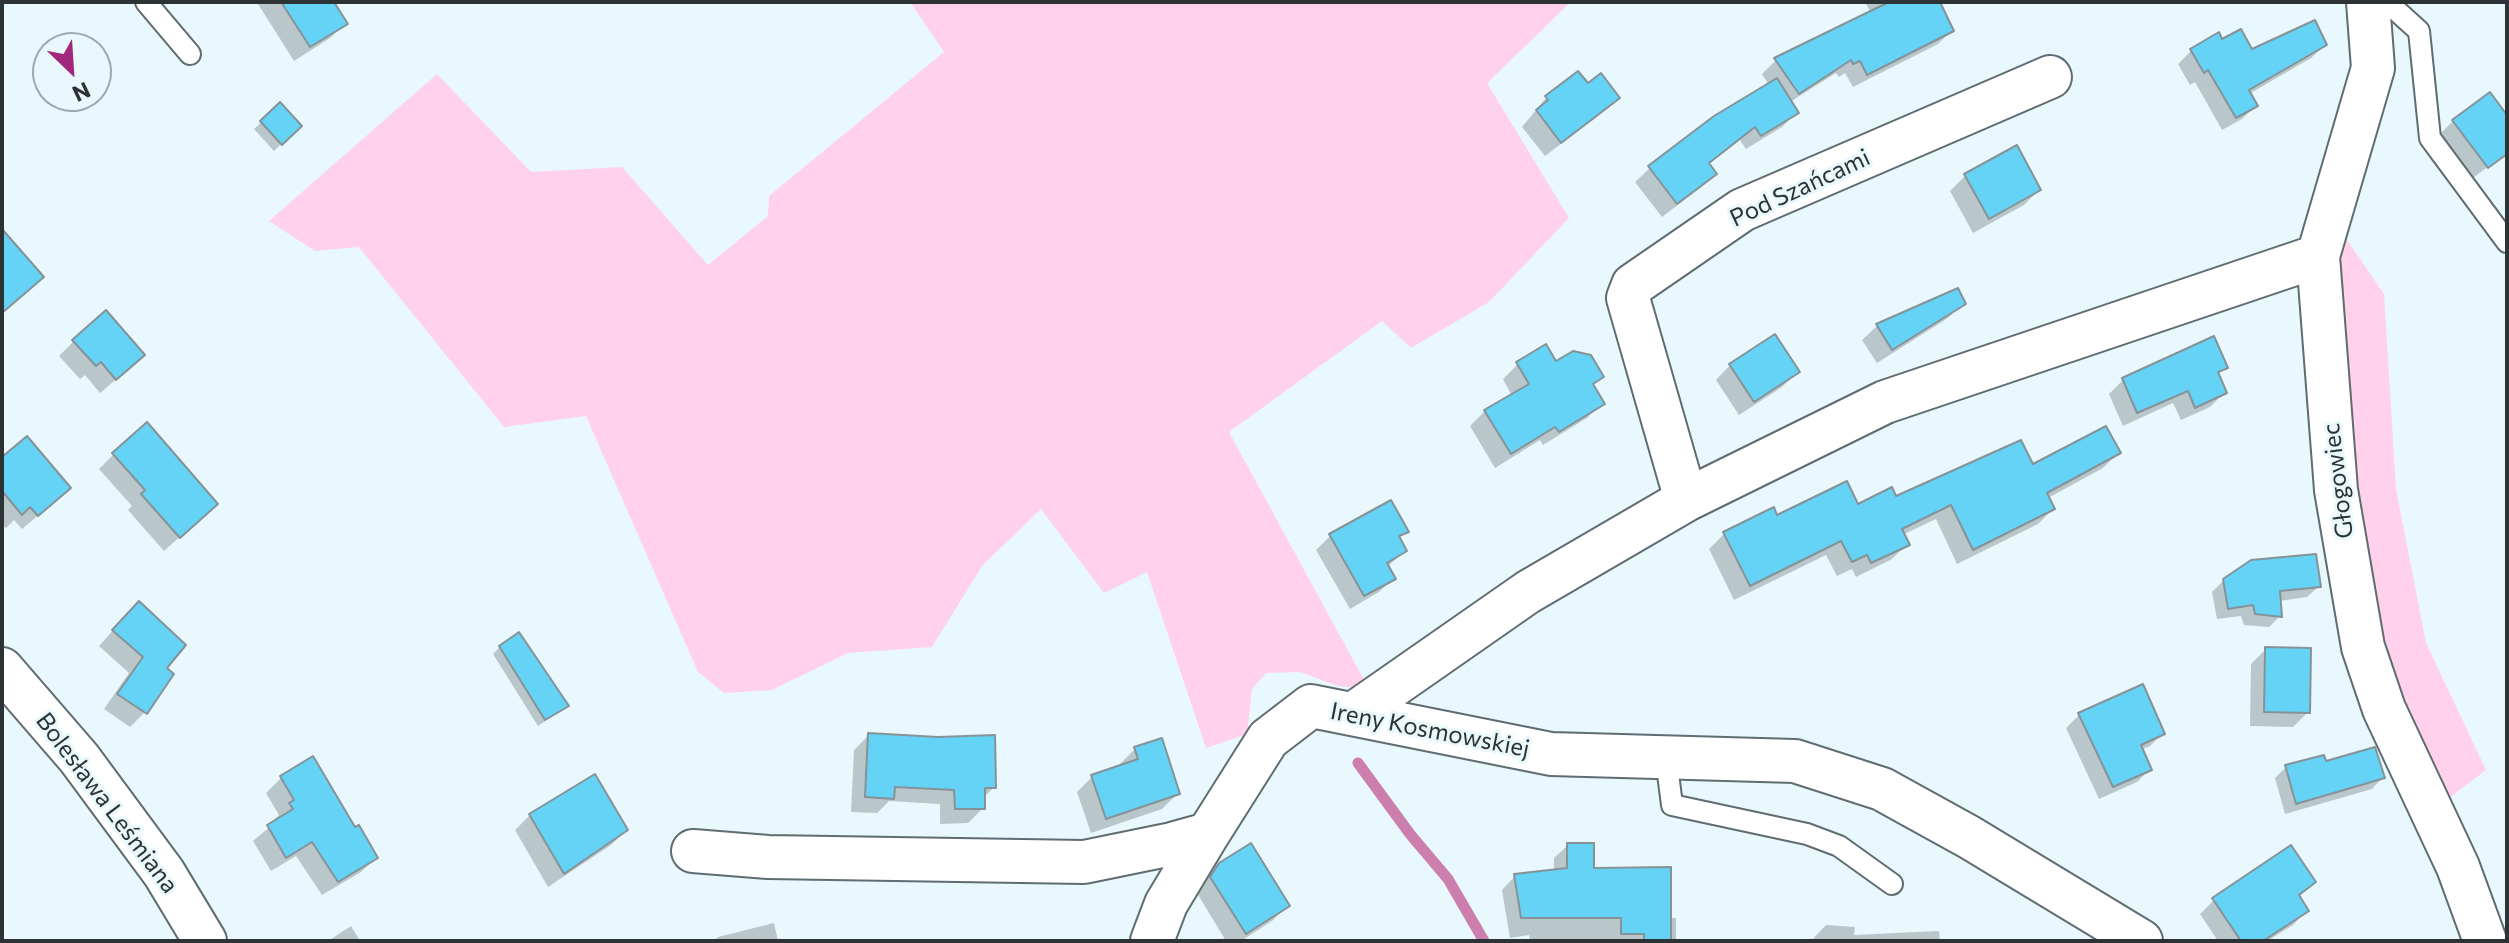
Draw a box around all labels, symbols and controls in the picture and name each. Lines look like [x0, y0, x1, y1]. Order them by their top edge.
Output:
north arrow [32, 32, 112, 112]
text: N [68, 77, 95, 108]
street label: Pod Szańcami [1725, 143, 1875, 233]
street label: Głogowiec [2317, 422, 2359, 540]
street label: Ireny Kosmowskiej [1328, 697, 1532, 763]
street label: Bolesława Leśmiana [30, 707, 184, 899]

